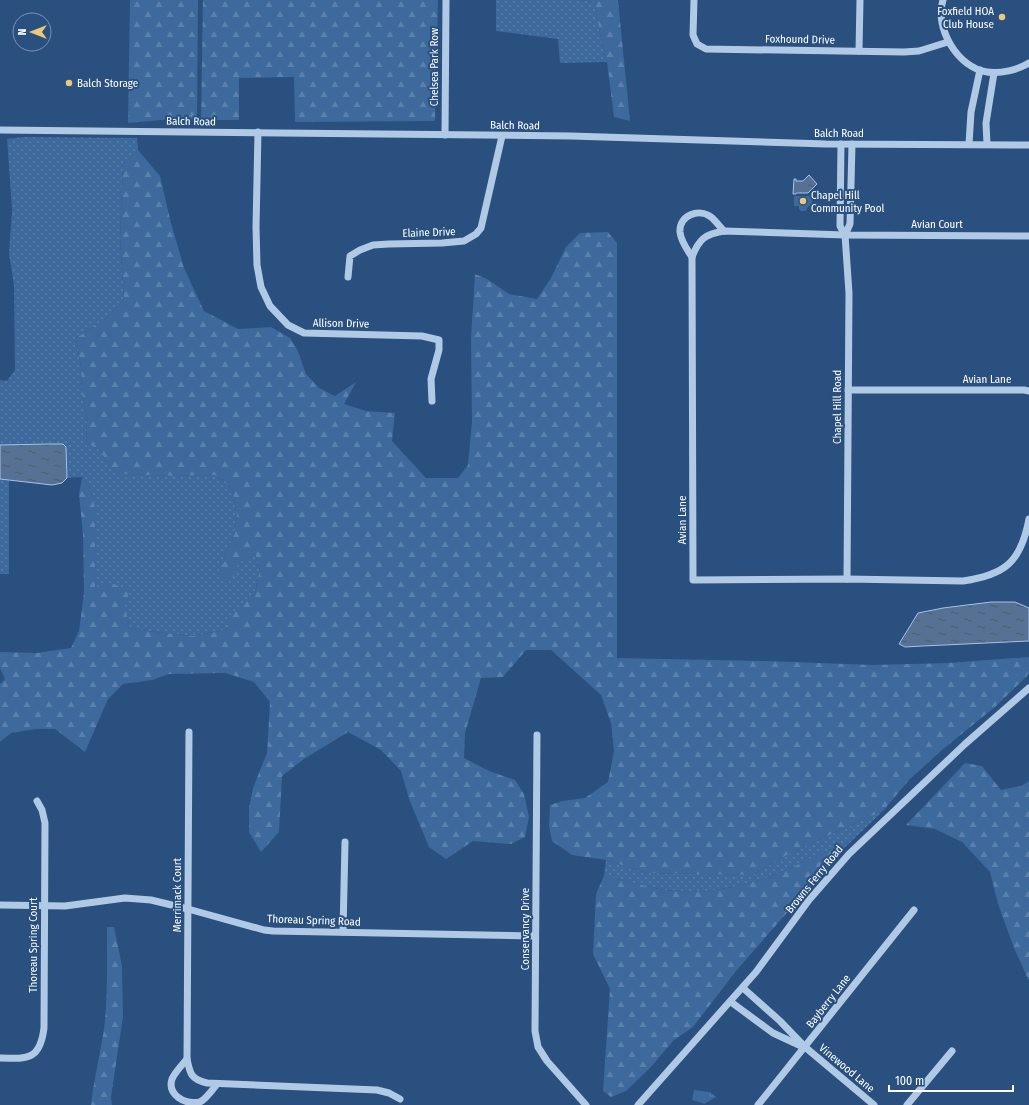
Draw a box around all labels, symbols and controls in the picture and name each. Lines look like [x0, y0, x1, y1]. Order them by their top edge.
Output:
place label: Foxfield HOA Club House [937, 5, 994, 31]
north arrow [12, 12, 52, 52]
marker: Foxfield HOA Club House [997, 12, 1007, 22]
street label: Chelsea Park Row [428, 28, 441, 106]
text: N [16, 29, 29, 35]
street label: Foxhound Drive [765, 32, 835, 47]
place label: Balch Storage [77, 77, 138, 90]
marker: Balch Storage [64, 78, 74, 88]
street label: Balch Road [166, 115, 216, 128]
street label: Balch Road [490, 119, 540, 132]
street label: Balch Road [814, 127, 864, 140]
place label: Chapel Hill Community Pool [811, 189, 884, 215]
marker: Chapel Hill Community Pool [798, 196, 808, 206]
street label: Avian Court [911, 218, 963, 231]
street label: Elaine Drive [402, 225, 456, 240]
street label: Allison Drive [313, 317, 369, 330]
street label: Chapel Hill Road [831, 370, 844, 444]
street label: Avian Lane [963, 373, 1011, 386]
street label: Avian Lane [676, 496, 689, 544]
street label: Browns Ferry Road [783, 843, 846, 916]
street label: Merrimack Court [171, 857, 184, 932]
street label: Conservancy Drive [519, 888, 532, 970]
street label: Thoreau Spring Court [27, 897, 40, 993]
street label: Thoreau Spring Road [267, 912, 361, 929]
street label: Bayberry Lane [804, 972, 853, 1031]
street label: Vinewood Lane [816, 1041, 877, 1095]
scale bar [889, 1067, 1013, 1093]
text: 100 m [895, 1074, 924, 1088]

